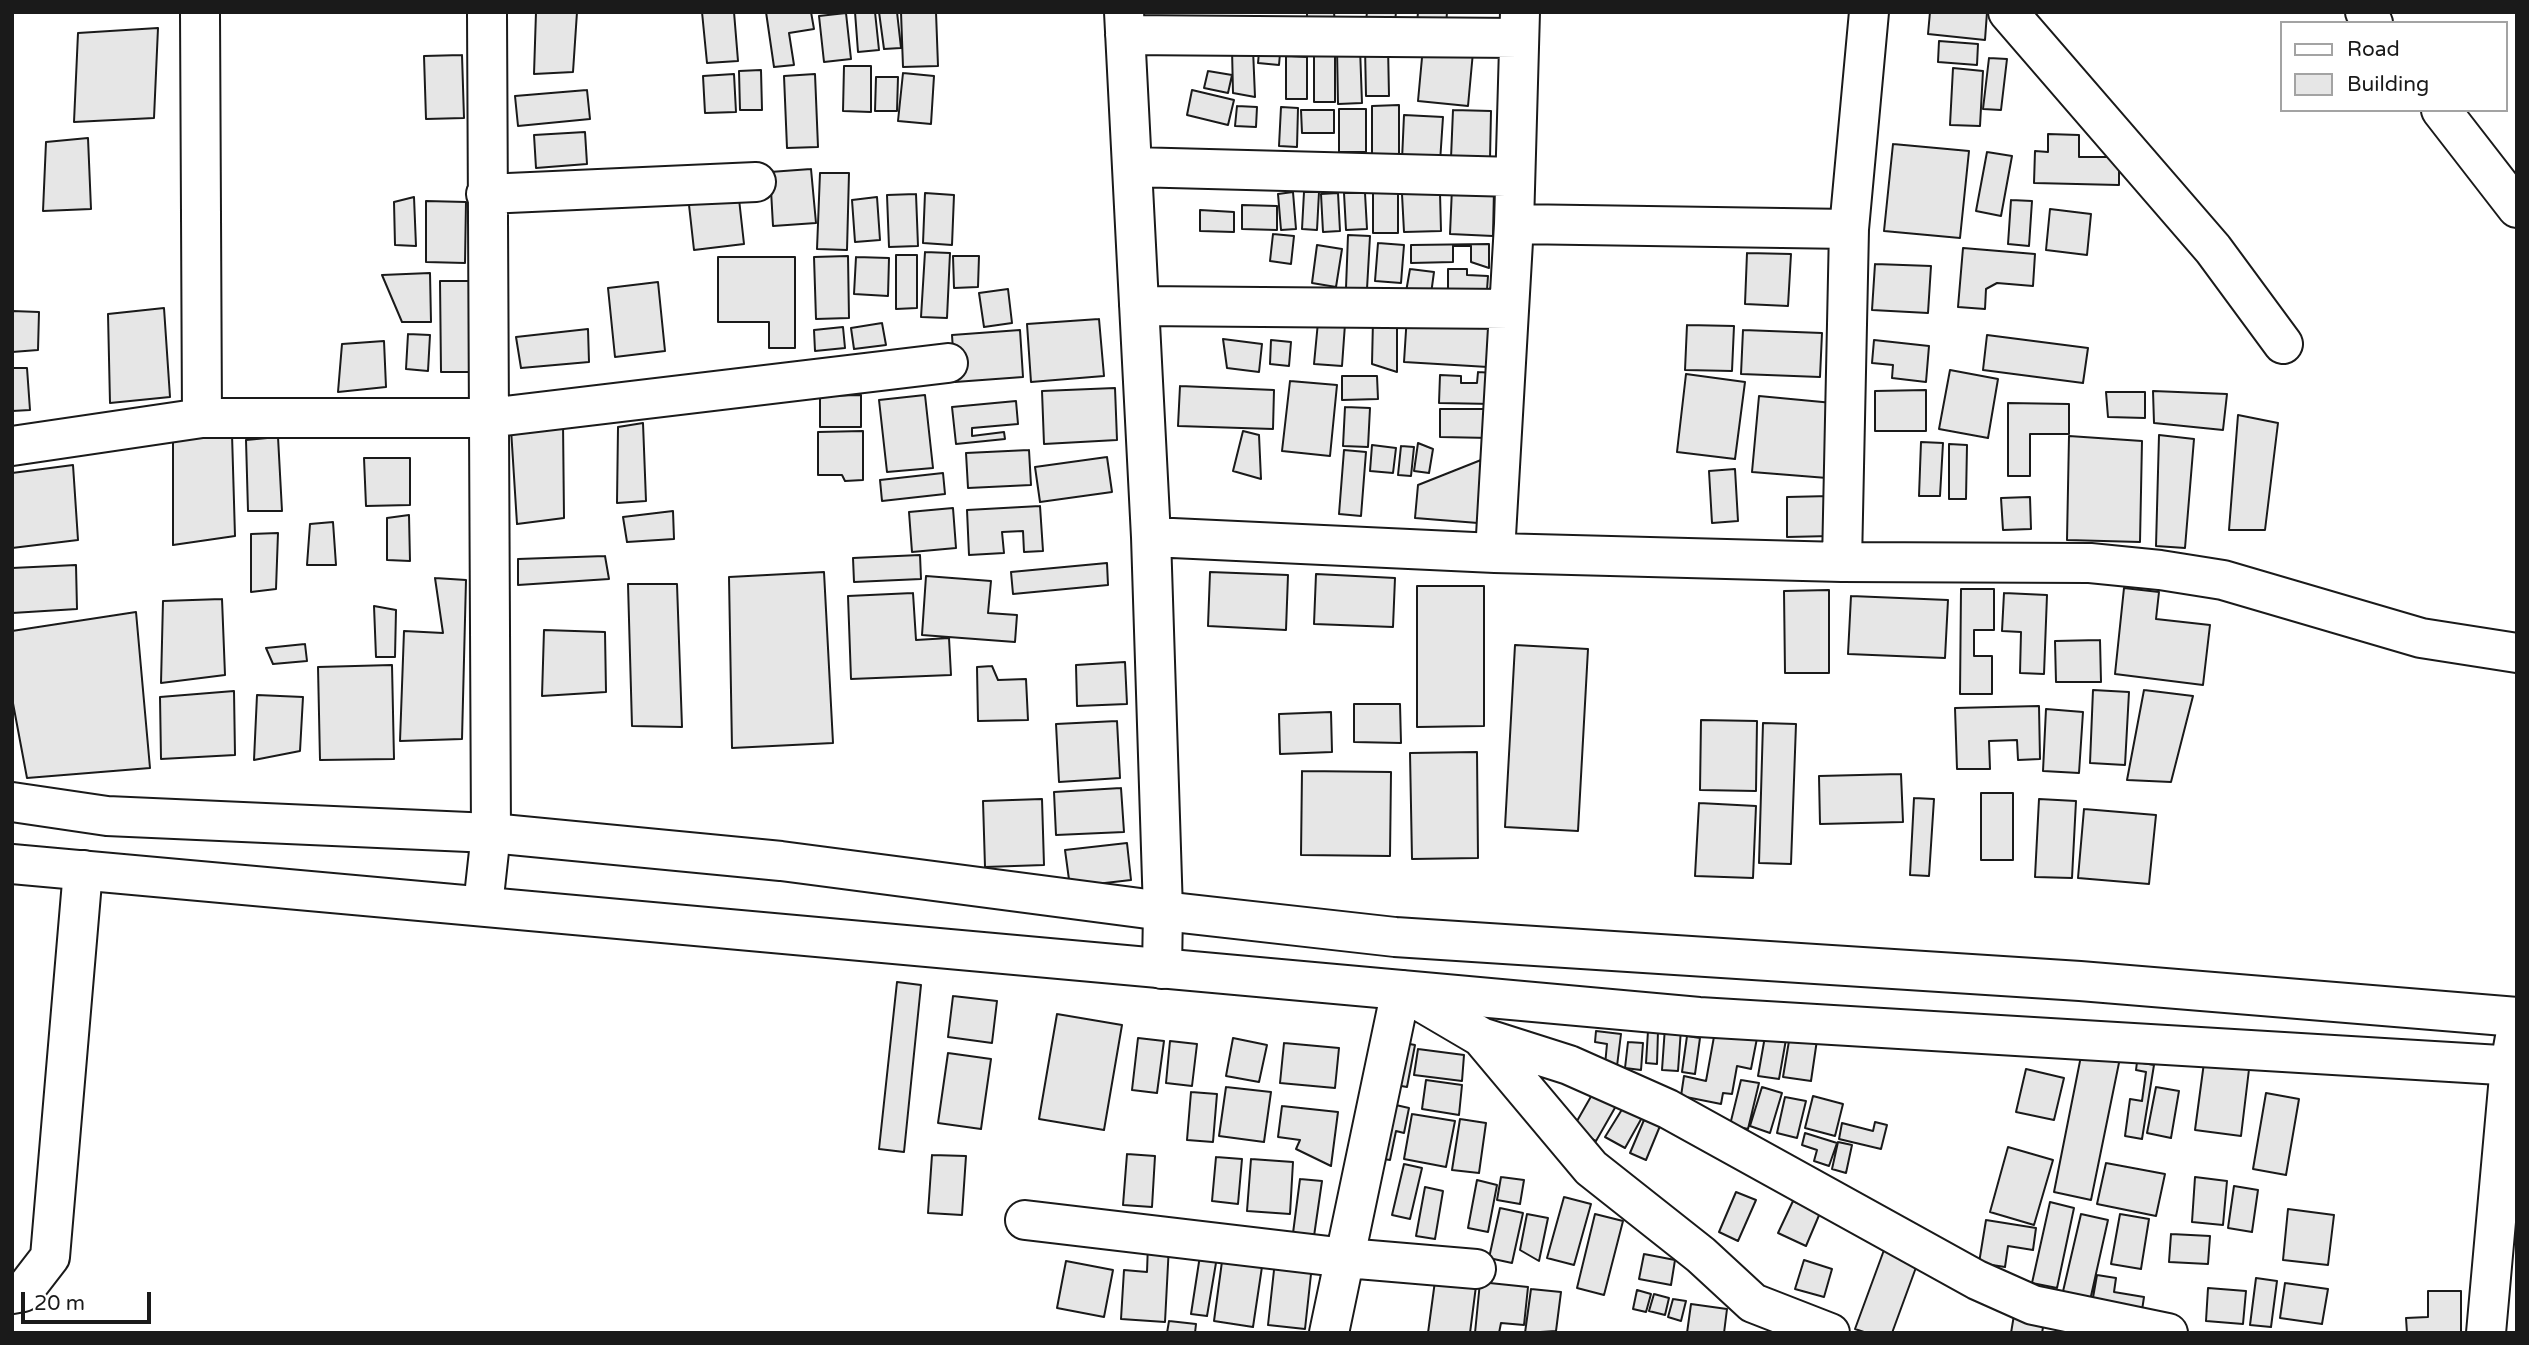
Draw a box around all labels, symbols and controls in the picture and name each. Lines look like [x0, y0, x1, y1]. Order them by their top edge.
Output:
legend [2280, 21, 2508, 112]
text: Road [2347, 37, 2400, 62]
text: Building [2347, 72, 2429, 97]
scale bar [24, 1278, 154, 1322]
text: 20 m [34, 1291, 85, 1316]

